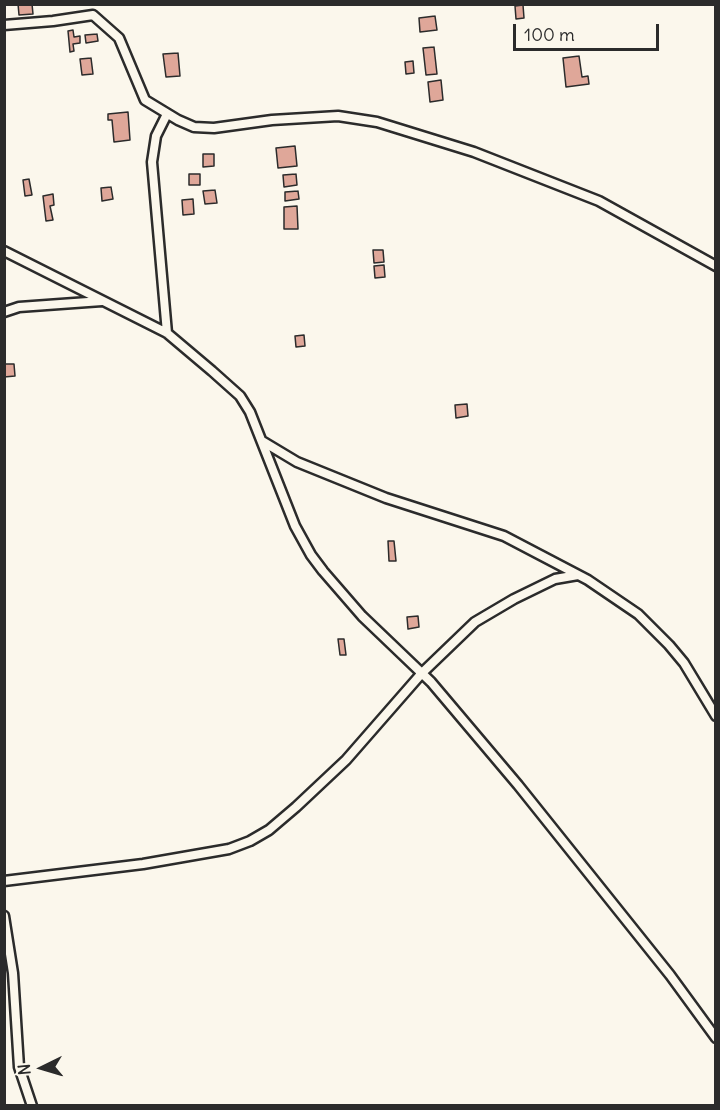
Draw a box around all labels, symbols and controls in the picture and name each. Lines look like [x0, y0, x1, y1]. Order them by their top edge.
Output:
scale bar [516, 12, 662, 50]
text: 100 m [524, 23, 575, 46]
north arrow [12, 1038, 72, 1098]
text: N [14, 1063, 35, 1076]

